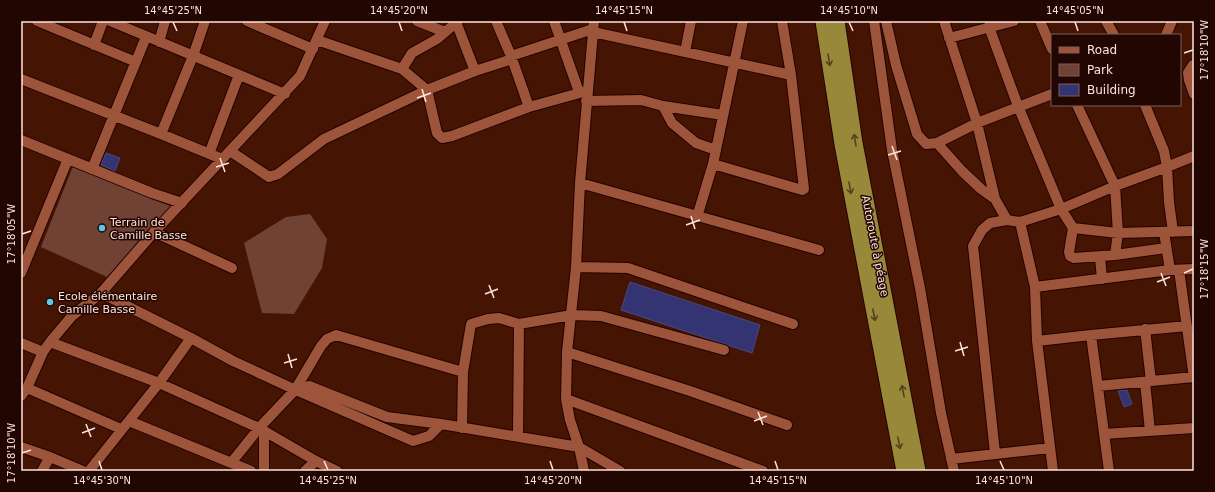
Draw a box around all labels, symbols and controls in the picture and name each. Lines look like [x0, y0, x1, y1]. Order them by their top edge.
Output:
text: 14°45'25"N [144, 5, 202, 16]
text: 14°45'20"N [370, 5, 428, 16]
text: 14°45'15"N [595, 5, 653, 16]
text: 14°45'10"N [820, 5, 878, 16]
text: 14°45'05"N [1046, 5, 1104, 16]
text: 17°18'10"W [1199, 20, 1210, 80]
legend [1051, 34, 1181, 106]
text: Road [1087, 43, 1117, 57]
one-way arrow [825, 53, 833, 66]
text: Park [1087, 63, 1113, 77]
text: Building [1087, 83, 1136, 97]
one-way arrow [850, 134, 858, 147]
one-way arrow [846, 181, 854, 194]
street label: Autoroute à péage [859, 194, 891, 298]
text: 17°18'05"W [6, 204, 17, 264]
place label: Terrain de Camille Basse [109, 216, 187, 242]
marker: Terrain de Camille Basse [97, 223, 107, 233]
text: 17°18'15"W [1199, 239, 1210, 299]
place label: Ecole élémentaire Camille Basse [58, 290, 157, 316]
marker: Ecole élémentaire Camille Basse [45, 297, 55, 307]
one-way arrow [871, 309, 879, 322]
one-way arrow [899, 385, 907, 398]
text: 17°18'10"W [6, 423, 17, 483]
one-way arrow [895, 436, 903, 449]
text: 14°45'30"N [73, 475, 131, 486]
text: 14°45'25"N [299, 475, 357, 486]
text: 14°45'20"N [524, 475, 582, 486]
text: 14°45'15"N [749, 475, 807, 486]
text: 14°45'10"N [975, 475, 1033, 486]

